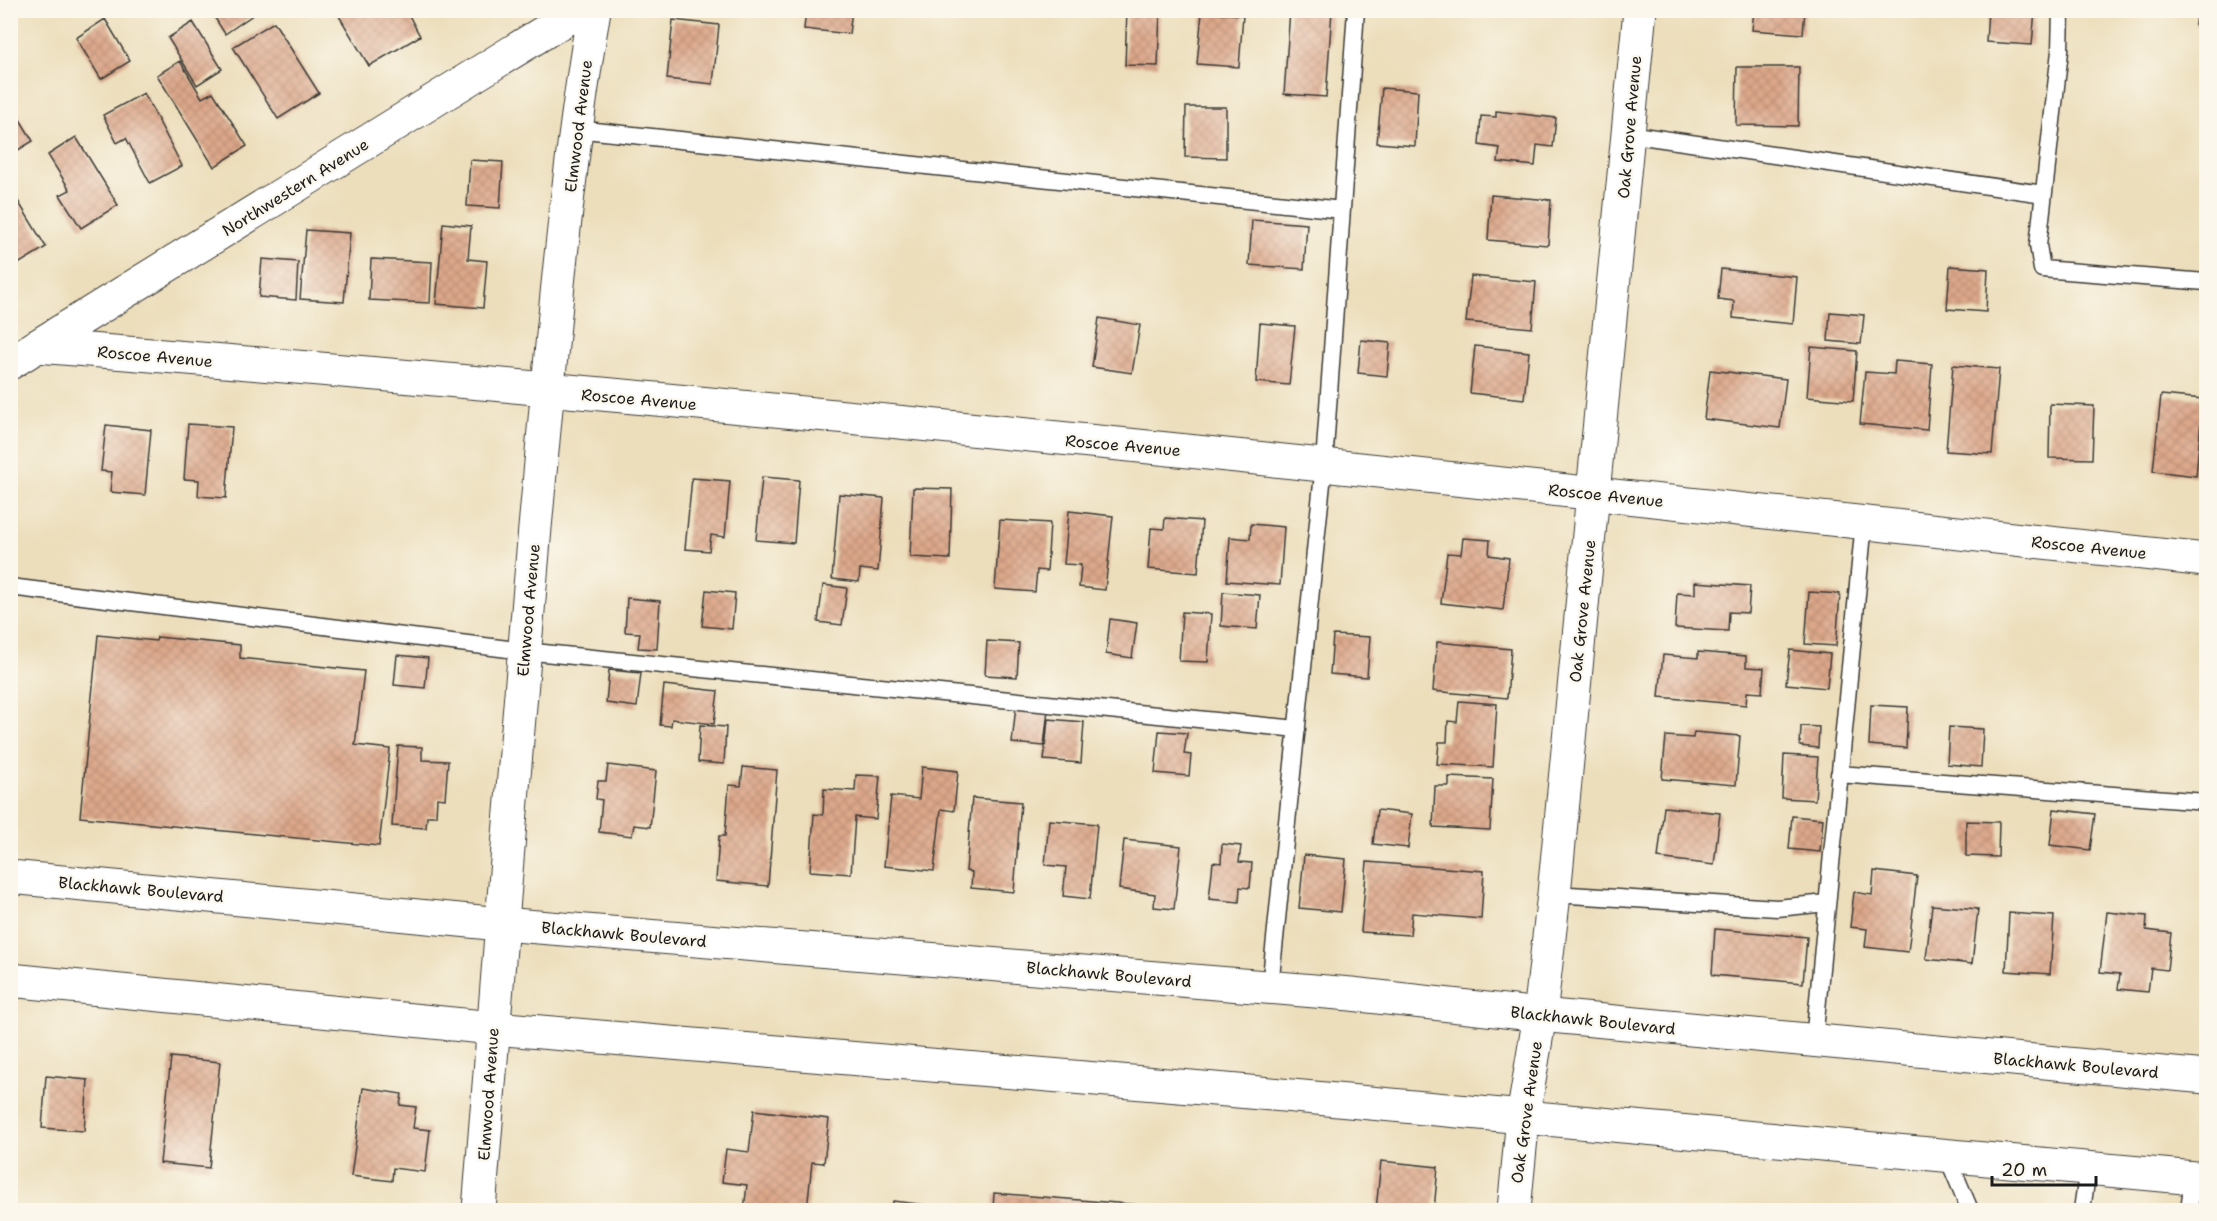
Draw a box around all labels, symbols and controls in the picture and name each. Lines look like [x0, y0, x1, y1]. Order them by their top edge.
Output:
street label: Oak Grove Avenue [1613, 55, 1646, 199]
street label: Elmwood Avenue [560, 59, 597, 193]
street label: Northwestern Avenue [218, 134, 373, 241]
street label: Roscoe Avenue [96, 341, 214, 372]
street label: Roscoe Avenue [580, 384, 698, 415]
street label: Roscoe Avenue [1064, 430, 1182, 461]
street label: Roscoe Avenue [1547, 479, 1665, 512]
street label: Roscoe Avenue [2030, 531, 2148, 564]
street label: Oak Grove Avenue [1565, 539, 1600, 684]
street label: Elmwood Avenue [512, 543, 545, 677]
street label: Blackhawk Boulevard [57, 872, 224, 907]
street label: Blackhawk Boulevard [540, 917, 707, 952]
street label: Blackhawk Boulevard [1025, 957, 1192, 992]
street label: Blackhawk Boulevard [1509, 1001, 1676, 1040]
street label: Elmwood Avenue [473, 1027, 504, 1161]
street label: Oak Grove Avenue [1506, 1039, 1547, 1185]
street label: Blackhawk Boulevard [1992, 1048, 2159, 1083]
scale bar [1992, 1149, 2096, 1187]
text: 20 m [2001, 1158, 2047, 1182]

